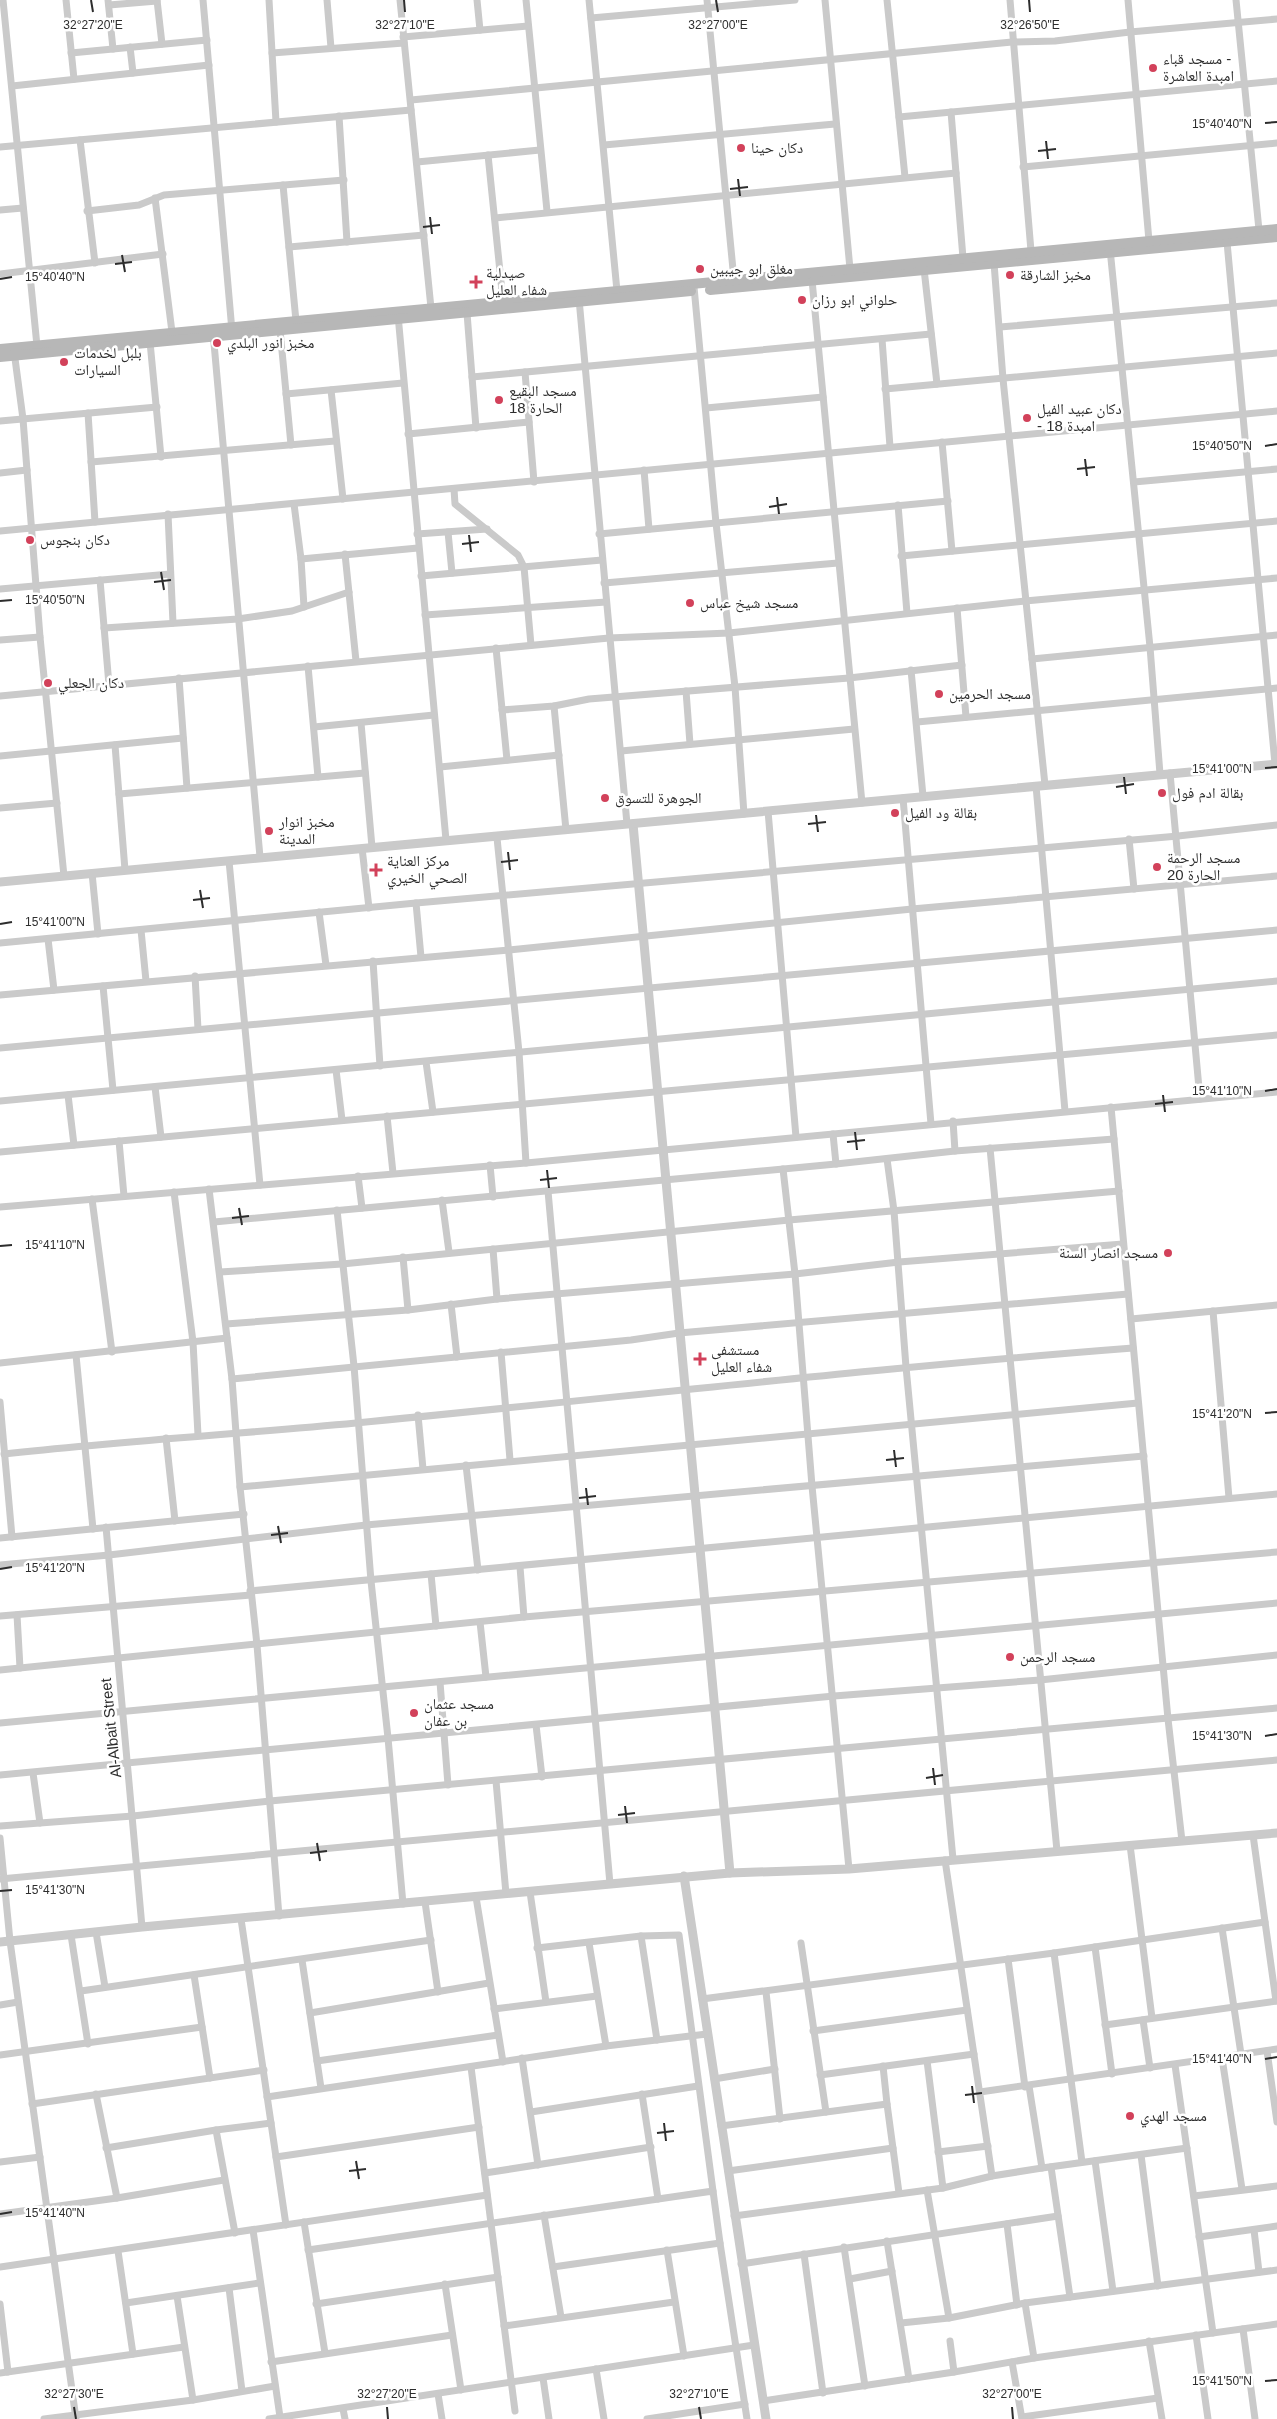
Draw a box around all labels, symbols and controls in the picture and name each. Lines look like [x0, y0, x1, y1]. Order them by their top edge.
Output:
text: 32°27'20"E [63, 18, 123, 32]
text: 32°27'10"E [375, 18, 435, 32]
text: 32°27'00"E [688, 18, 748, 32]
text: 32°26'50"E [1000, 18, 1060, 32]
place label: مسجد قباء - امبدة العاشرة [1163, 50, 1234, 85]
marker: مسجد قباء - امبدة العاشرة [1147, 62, 1159, 74]
text: 15°40'40"N [1192, 117, 1252, 131]
place label: دكان حينا [751, 139, 803, 158]
marker: دكان حينا [735, 142, 747, 154]
place label: مغلق ابو جيبين [710, 260, 793, 279]
marker: مغلق ابو جيبين [694, 263, 706, 275]
place label: صيدلية شفاء العليل [486, 264, 547, 300]
place label: مخبز الشارقة [1020, 266, 1091, 284]
marker: مخبز الشارقة [1004, 269, 1016, 281]
text: 15°40'40"N [25, 270, 85, 284]
marker: صيدلية شفاء العليل [470, 276, 482, 288]
place label: حلواني ابو رزان [812, 291, 898, 312]
marker: حلواني ابو رزان [796, 294, 808, 306]
place label: مخبز انور البلدي [227, 334, 314, 355]
marker: مخبز انور البلدي [211, 337, 223, 349]
place label: بلبل لخدمات السيارات [74, 344, 142, 379]
marker: بلبل لخدمات السيارات [58, 356, 70, 368]
place label: مسجد البقيع الحارة 18 [509, 382, 577, 417]
marker: مسجد البقيع الحارة 18 [493, 394, 505, 406]
place label: دكان عبيد الفيل - امبدة 18 [1037, 400, 1122, 434]
marker: دكان عبيد الفيل - امبدة 18 [1021, 412, 1033, 424]
text: 15°40'50"N [1192, 439, 1252, 453]
place label: دكان بنجوس [40, 531, 110, 550]
marker: دكان بنجوس [24, 534, 36, 546]
text: 15°40'50"N [25, 593, 85, 607]
place label: مسجد شيخ عباس [700, 594, 799, 613]
marker: مسجد شيخ عباس [684, 597, 696, 609]
place label: دكان الجعلي [58, 674, 124, 695]
marker: دكان الجعلي [42, 677, 54, 689]
place label: مسجد الحرمين [949, 685, 1031, 704]
marker: مسجد الحرمين [933, 688, 945, 700]
text: 15°41'00"N [1192, 762, 1252, 776]
place label: بقالة ادم فول [1172, 784, 1243, 803]
marker: بقالة ادم فول [1156, 787, 1168, 799]
place label: الجوهرة للتسوق [615, 789, 702, 808]
marker: الجوهرة للتسوق [599, 792, 611, 804]
place label: بقالة ود الفيل [905, 804, 977, 823]
marker: بقالة ود الفيل [889, 807, 901, 819]
place label: مخبز انوار المدينة [278, 813, 335, 847]
marker: مخبز انوار المدينة [263, 825, 275, 837]
place label: مسجد الرحمة الحارة 20 [1167, 849, 1241, 884]
place label: مركز العناية الصحي الخيري [387, 852, 467, 890]
marker: مسجد الرحمة الحارة 20 [1151, 861, 1163, 873]
marker: مركز العناية الصحي الخيري [369, 863, 383, 877]
text: 15°41'00"N [25, 915, 85, 929]
text: 15°41'10"N [1192, 1084, 1252, 1098]
text: 15°41'10"N [25, 1238, 85, 1252]
place label: مسجد انصار السنة [1059, 1244, 1158, 1262]
marker: مسجد انصار السنة [1162, 1247, 1174, 1259]
place label: مستشفى شفاء العليل [711, 1341, 772, 1377]
marker: مستشفى شفاء العليل [693, 1352, 707, 1366]
text: 15°41'20"N [1192, 1407, 1252, 1421]
text: 15°41'20"N [25, 1561, 85, 1575]
place label: مسجد الرحمن [1020, 1648, 1096, 1667]
marker: مسجد الرحمن [1004, 1651, 1016, 1663]
street label: Al-Albait Street [97, 1677, 124, 1779]
place label: مسجد عثمان بن عفان [424, 1695, 494, 1731]
marker: مسجد عثمان بن عفان [408, 1707, 420, 1719]
text: 15°41'30"N [1192, 1729, 1252, 1743]
text: 15°41'30"N [25, 1883, 85, 1897]
text: 15°41'40"N [1192, 2052, 1252, 2066]
place label: مسجد الهدي [1140, 2107, 1207, 2128]
marker: مسجد الهدي [1124, 2110, 1136, 2122]
text: 15°41'40"N [25, 2206, 85, 2220]
text: 15°41'50"N [1192, 2374, 1252, 2388]
text: 32°27'30"E [44, 2387, 104, 2401]
text: 32°27'20"E [357, 2387, 417, 2401]
text: 32°27'10"E [669, 2387, 729, 2401]
text: 32°27'00"E [982, 2387, 1042, 2401]

